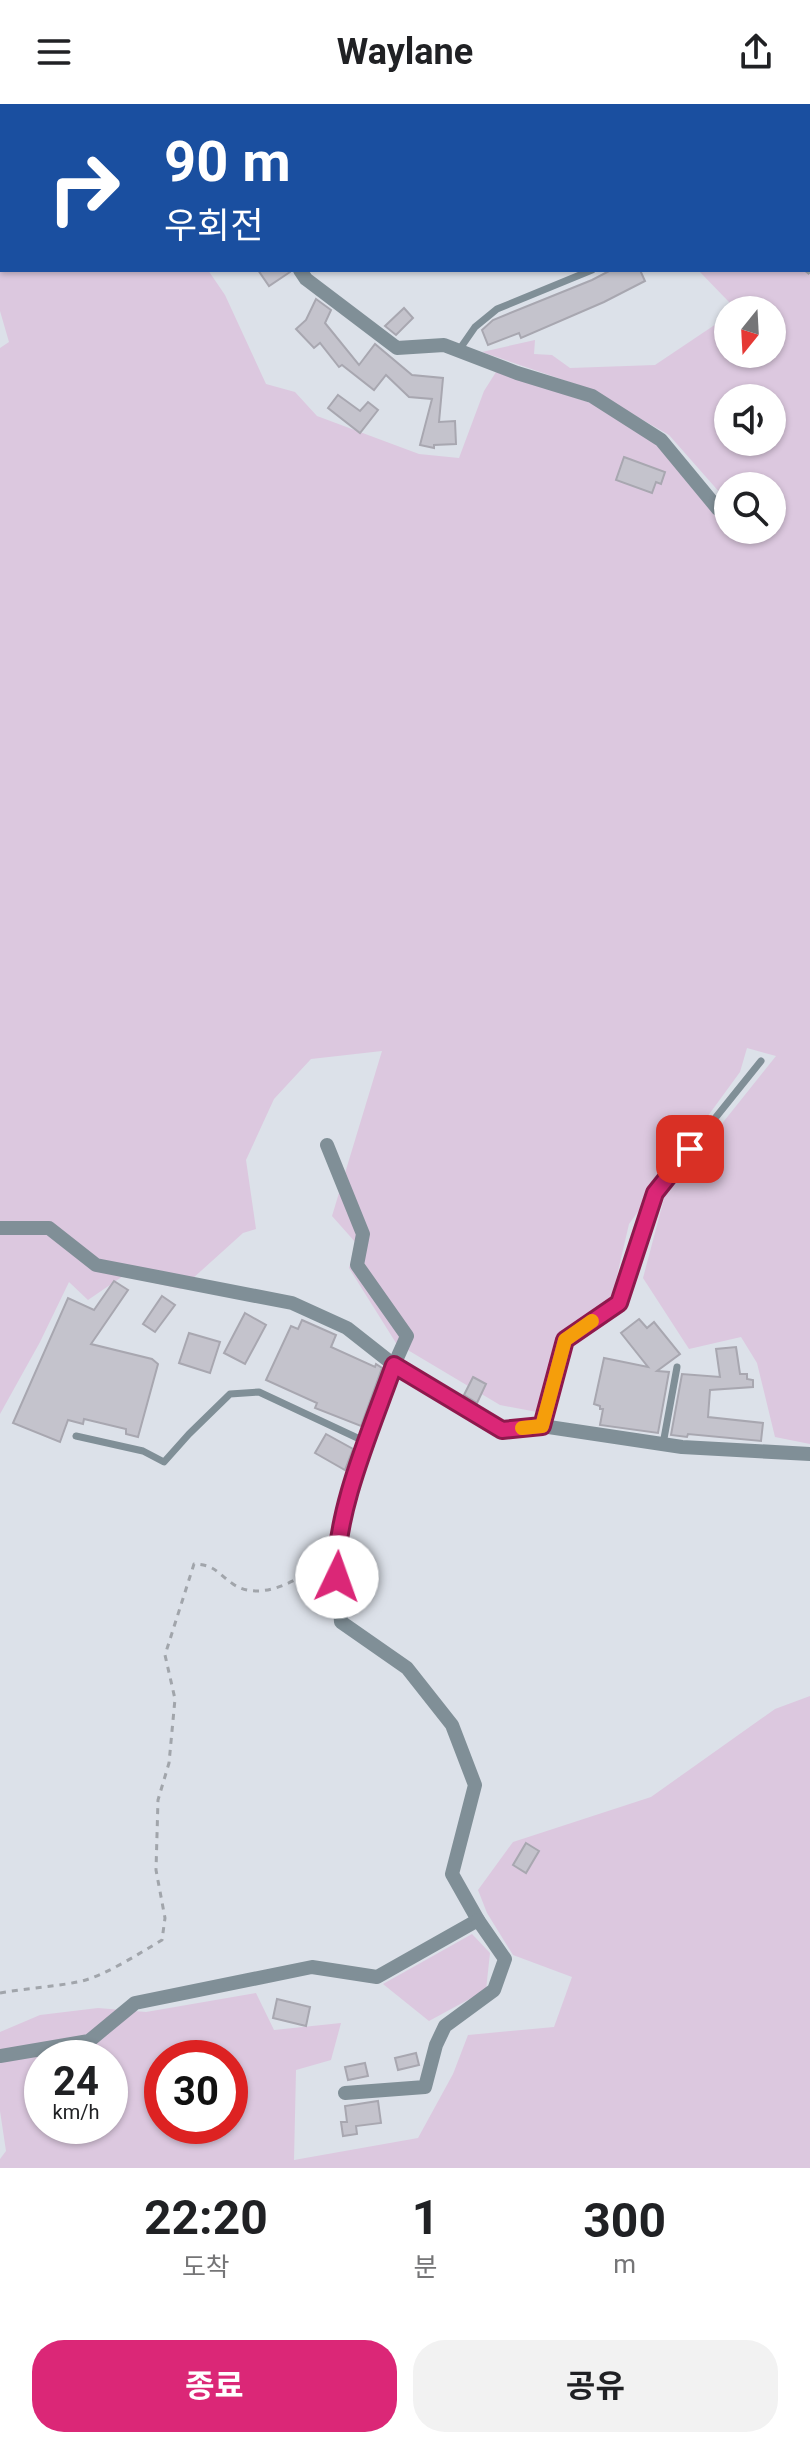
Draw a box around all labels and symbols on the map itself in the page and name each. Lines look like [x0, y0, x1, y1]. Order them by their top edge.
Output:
north arrow [714, 296, 786, 368]
pin [656, 1115, 724, 1183]
position arrow [295, 1535, 379, 1619]
speed limit sign: 30 [144, 2040, 248, 2144]

